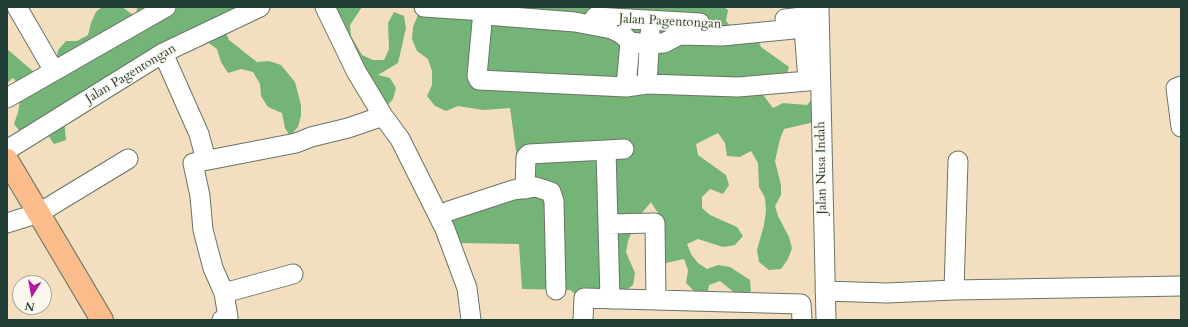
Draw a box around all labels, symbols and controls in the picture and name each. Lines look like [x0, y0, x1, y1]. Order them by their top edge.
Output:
street label: Jalan Pagentongan [618, 12, 722, 32]
street label: Jalan Pagentongan [83, 41, 179, 107]
street label: Jalan Nusa Indah [813, 121, 831, 215]
north arrow [12, 275, 52, 315]
text: N [24, 298, 36, 315]

